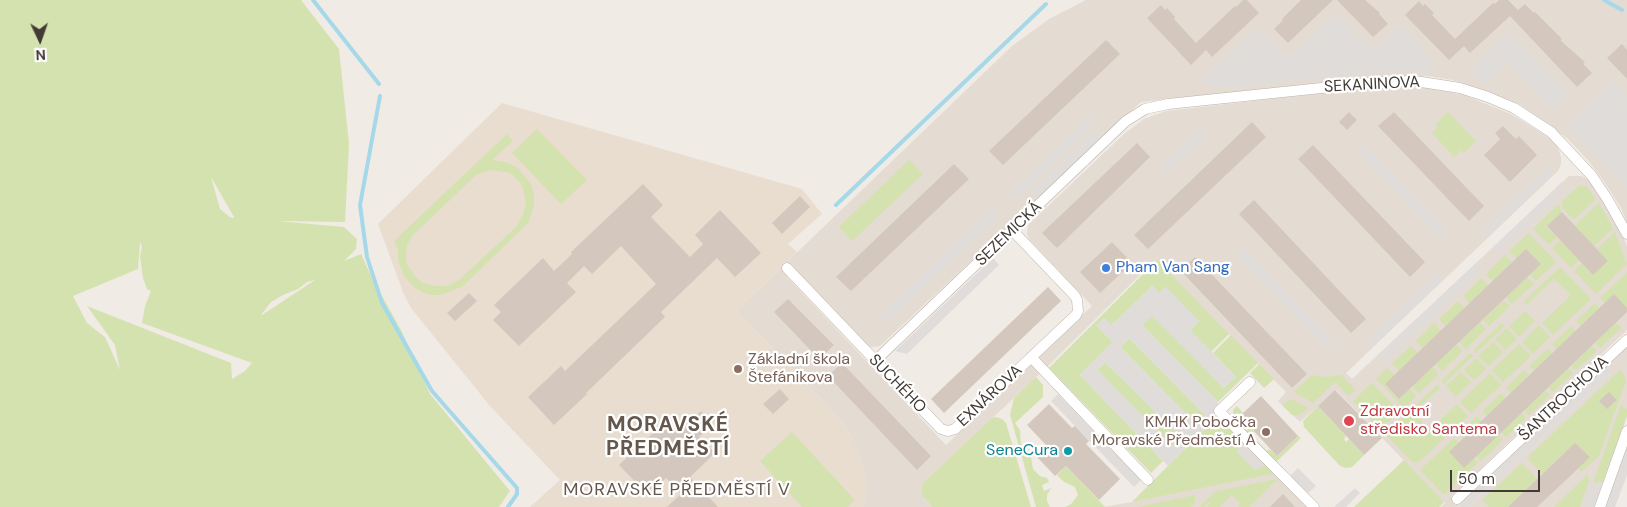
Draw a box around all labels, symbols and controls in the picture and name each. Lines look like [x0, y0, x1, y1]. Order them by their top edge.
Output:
north arrow [15, 15, 65, 65]
text: N [35, 46, 46, 64]
street label: SEKANINOVA [1324, 73, 1420, 97]
street label: SEZEMICKÁ [972, 198, 1046, 270]
place label: Pham Van Sang [1116, 258, 1230, 278]
marker: Pham Van Sang [1100, 262, 1112, 274]
place label: Základní škola Štefánikova [748, 350, 850, 388]
street label: SUCHÉHO [864, 351, 930, 417]
street label: ŠANTROCHOVA [1515, 352, 1613, 446]
street label: EXNÁROVA [954, 361, 1026, 431]
marker: Základní škola Štefánikova [732, 363, 744, 375]
place label: Zdravotní středisko Santema [1360, 402, 1497, 440]
district label: MORAVSKÉ PŘEDMĚSTÍ [605, 412, 731, 462]
place label: KMHK Pobočka Moravské Předměstí A [1092, 413, 1256, 451]
marker: Zdravotní středisko Santema [1342, 414, 1356, 428]
marker: KMHK Pobočka Moravské Předměstí A [1260, 426, 1272, 438]
place label: SeneCura [986, 441, 1058, 461]
marker: SeneCura [1062, 445, 1074, 457]
scale bar [1452, 460, 1542, 492]
text: 50 m [1458, 469, 1495, 489]
district label: MORAVSKÉ PŘEDMĚSTÍ V [561, 479, 793, 501]

